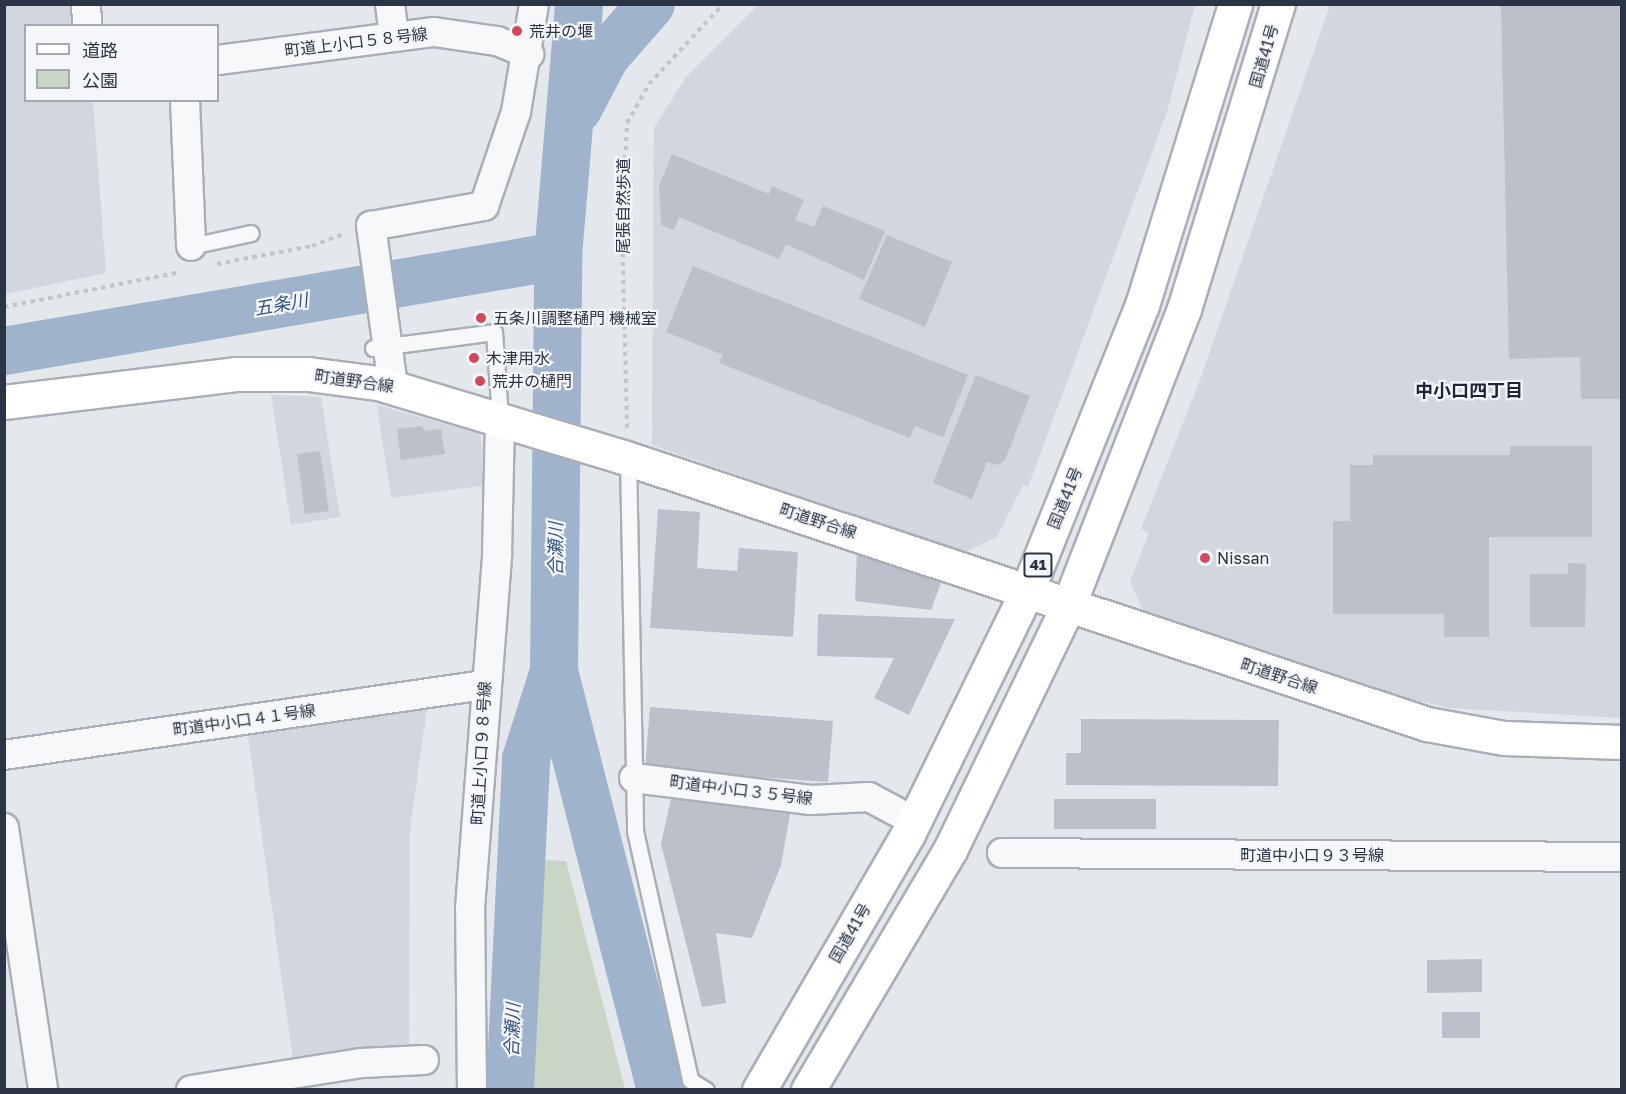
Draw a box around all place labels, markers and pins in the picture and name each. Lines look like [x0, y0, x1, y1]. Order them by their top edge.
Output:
place label: 荒井の堰 [529, 21, 593, 41]
marker: 荒井の堰 [510, 24, 524, 38]
place label: 五条川調整樋門 機械室 [493, 308, 657, 328]
marker: 五条川調整樋門 機械室 [474, 311, 488, 325]
place label: 木津用水 [486, 348, 550, 368]
marker: 木津用水 [467, 351, 481, 365]
place label: 荒井の樋門 [492, 371, 572, 391]
marker: 荒井の樋門 [473, 374, 487, 388]
place label: Nissan [1217, 548, 1269, 568]
marker: Nissan [1198, 551, 1212, 565]

